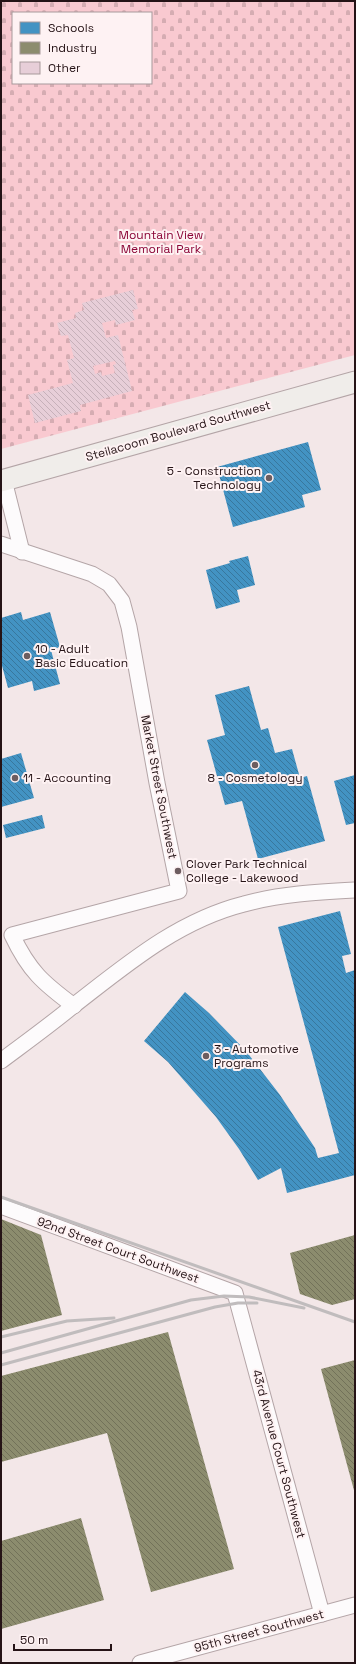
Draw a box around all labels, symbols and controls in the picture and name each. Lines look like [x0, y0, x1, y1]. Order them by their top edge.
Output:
legend [12, 12, 152, 84]
text: Schools [48, 20, 94, 36]
text: Industry [48, 40, 97, 56]
text: Other [48, 60, 81, 76]
park label: Mountain View Memorial Park [119, 227, 203, 257]
street label: Steilacoom Boulevard Southwest [84, 397, 272, 465]
place label: 5 - Construction Technology [167, 463, 261, 493]
marker: 5 - Construction Technology [264, 473, 274, 483]
place label: 10 - Adult Basic Education [35, 641, 128, 671]
marker: 10 - Adult Basic Education [22, 651, 32, 661]
street label: Market Street Southwest [137, 714, 181, 860]
marker: 8 - Cosmetology [250, 760, 260, 770]
place label: 11 - Accounting [23, 770, 111, 786]
place label: 8 - Cosmetology [207, 770, 303, 786]
marker: 11 - Accounting [10, 773, 20, 783]
place label: Clover Park Technical College - Lakewood [186, 856, 307, 886]
marker: Clover Park Technical College - Lakewood [173, 866, 183, 876]
place label: 3 - Automotive Programs [214, 1041, 299, 1071]
marker: 3 - Automotive Programs [201, 1051, 211, 1061]
street label: 92nd Street Court Southwest [35, 1213, 201, 1287]
street label: 43rd Avenue Court Southwest [249, 1368, 309, 1540]
street label: 95th Street Southwest [192, 1606, 326, 1656]
scale bar [14, 1626, 111, 1652]
text: 50 m [20, 1632, 48, 1648]

